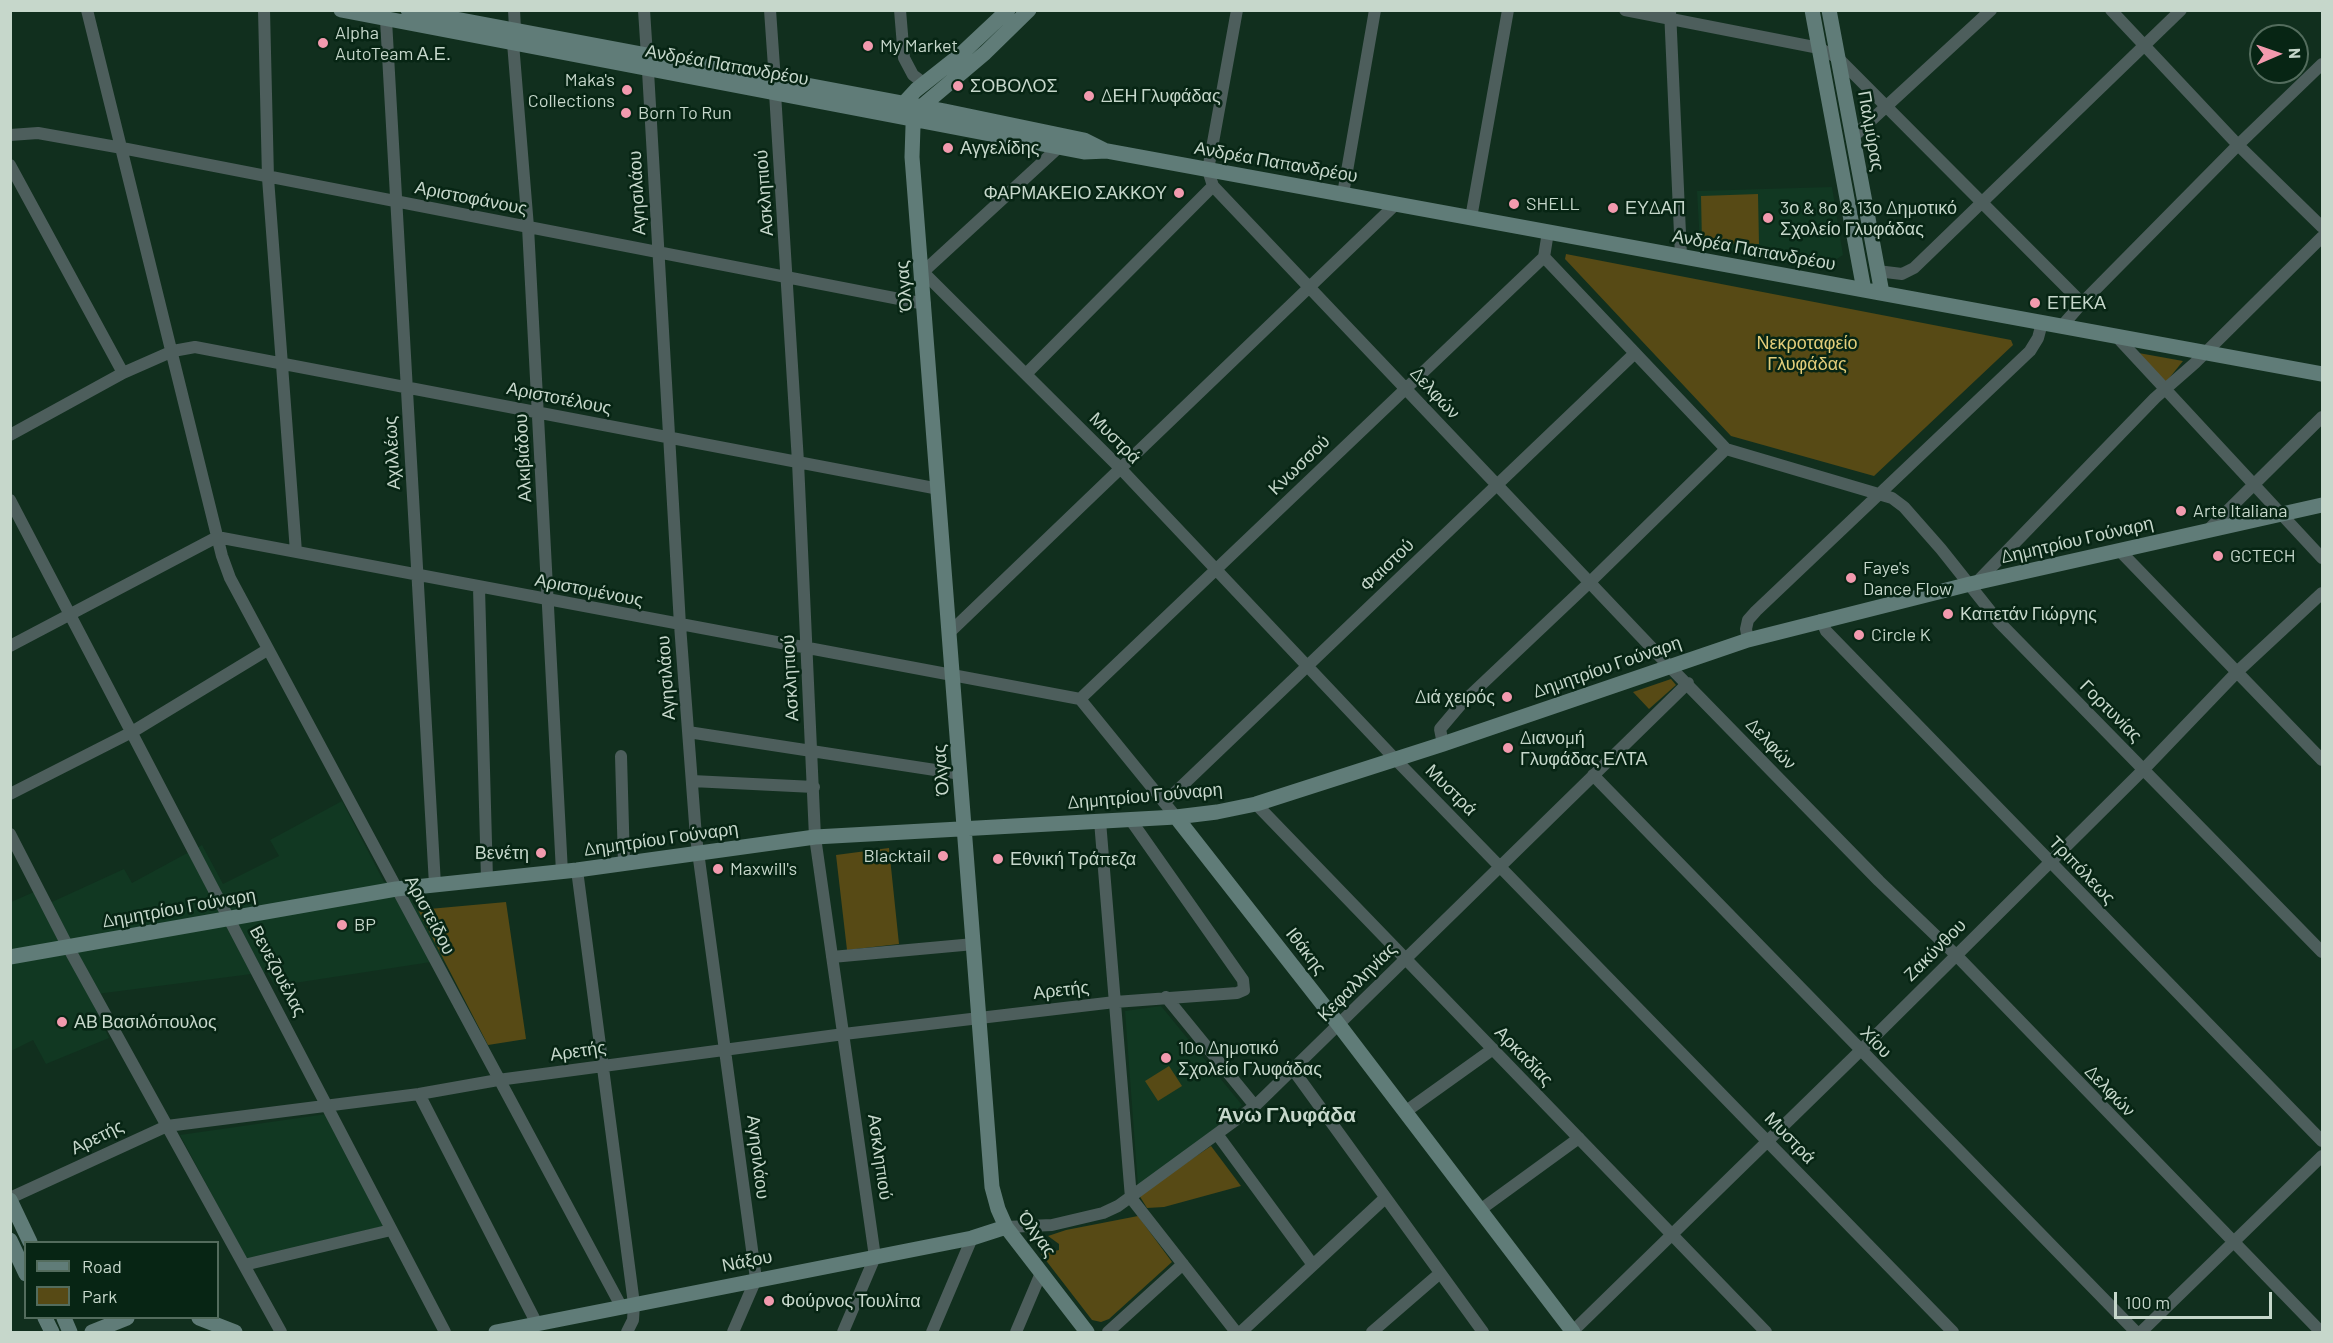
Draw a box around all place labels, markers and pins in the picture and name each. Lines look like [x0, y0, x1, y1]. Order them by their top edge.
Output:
place label: Alpha AutoTeam Α.Ε. [335, 22, 451, 64]
place label: My Market [880, 35, 958, 57]
marker: Alpha AutoTeam Α.Ε. [316, 36, 330, 50]
marker: My Market [861, 39, 875, 53]
place label: Maka's Collections [528, 69, 615, 112]
place label: ΣΟΒΟΛΟΣ [970, 75, 1058, 97]
marker: ΣΟΒΟΛΟΣ [951, 79, 965, 93]
marker: Maka's Collections [620, 83, 634, 97]
place label: ΔΕΗ Γλυφάδας [1101, 85, 1221, 107]
marker: ΔΕΗ Γλυφάδας [1082, 89, 1096, 103]
place label: Born To Run [638, 102, 732, 124]
marker: Born To Run [619, 106, 633, 120]
place label: Αγγελίδης [960, 137, 1039, 159]
marker: Αγγελίδης [941, 141, 955, 155]
place label: ΦΑΡΜΑΚΕΙΟ ΣΑΚΚΟΥ [984, 182, 1167, 204]
marker: ΦΑΡΜΑΚΕΙΟ ΣΑΚΚΟΥ [1172, 186, 1186, 200]
place label: SHELL [1526, 193, 1580, 215]
marker: SHELL [1507, 197, 1521, 211]
place label: ΕΥΔΑΠ [1625, 197, 1686, 219]
place label: 3ο & 8ο & 13ο Δημοτικό Σχολείο Γλυφάδας [1780, 197, 1957, 240]
marker: ΕΥΔΑΠ [1606, 201, 1620, 215]
marker: 3ο & 8ο & 13ο Δημοτικό Σχολείο Γλυφάδας [1761, 211, 1775, 225]
place label: ΕΤΕΚΑ [2047, 292, 2106, 314]
marker: ΕΤΕΚΑ [2028, 296, 2042, 310]
place label: Arte Italiana [2193, 500, 2287, 522]
marker: Arte Italiana [2174, 504, 2188, 518]
place label: GCTECH [2230, 545, 2296, 567]
marker: GCTECH [2211, 549, 2225, 563]
place label: Faye's Dance Flow [1863, 557, 1952, 600]
marker: Faye's Dance Flow [1844, 571, 1858, 585]
place label: Καπετάν Γιώργης [1960, 603, 2097, 625]
marker: Καπετάν Γιώργης [1941, 607, 1955, 621]
place label: Circle K [1871, 624, 1931, 646]
marker: Circle K [1852, 628, 1866, 642]
place label: Διά χειρός [1415, 686, 1495, 708]
marker: Διά χειρός [1500, 690, 1514, 704]
place label: Διανομή Γλυφάδας ΕΛΤΑ [1520, 727, 1647, 770]
marker: Διανομή Γλυφάδας ΕΛΤΑ [1501, 741, 1515, 755]
place label: Βενέτη [475, 842, 529, 864]
place label: Blacktail [864, 845, 931, 867]
marker: Βενέτη [534, 846, 548, 860]
place label: Εθνική Τράπεζα [1010, 848, 1136, 870]
marker: Blacktail [936, 849, 950, 863]
marker: Εθνική Τράπεζα [991, 852, 1005, 866]
place label: Maxwill's [730, 858, 797, 880]
marker: Maxwill's [711, 862, 725, 876]
place label: BP [354, 914, 376, 936]
marker: BP [335, 918, 349, 932]
place label: ΑΒ Βασιλόπουλος [74, 1011, 217, 1033]
marker: ΑΒ Βασιλόπουλος [55, 1015, 69, 1029]
place label: 10o Δημοτικό Σχολείο Γλυφάδας [1178, 1037, 1322, 1080]
marker: 10o Δημοτικό Σχολείο Γλυφάδας [1159, 1051, 1173, 1065]
place label: Φούρνος Τουλίπα [781, 1290, 921, 1312]
marker: Φούρνος Τουλίπα [762, 1294, 776, 1308]

